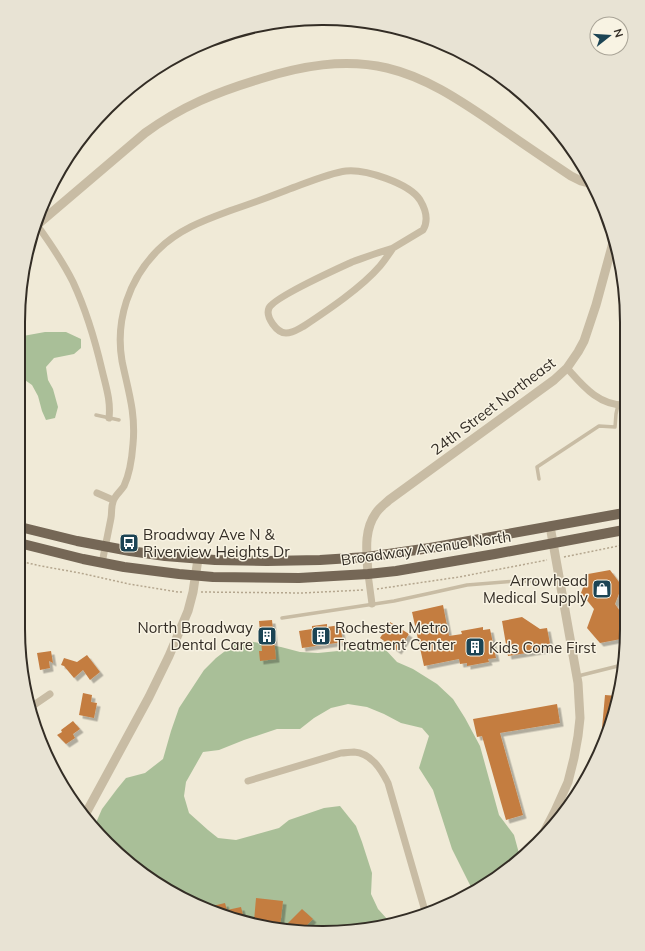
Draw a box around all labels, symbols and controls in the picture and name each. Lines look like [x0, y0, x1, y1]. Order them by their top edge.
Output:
north arrow [589, 16, 629, 56]
text: N [611, 27, 626, 39]
street label: 24th Street Northeast [427, 353, 559, 459]
place label: Broadway Ave N & Riverview Heights Dr [143, 525, 290, 561]
street label: Broadway Avenue North [340, 527, 512, 569]
bus stop icon: Broadway Ave N & Riverview Heights Dr [118, 532, 140, 554]
place label: Arrowhead Medical Supply [483, 571, 588, 607]
shop icon: Arrowhead Medical Supply [591, 578, 613, 600]
place label: North Broadway Dental Care [138, 618, 253, 654]
place label: Rochester Metro Treatment Center [335, 618, 456, 654]
building icon: North Broadway Dental Care [256, 625, 278, 647]
building icon: Rochester Metro Treatment Center [310, 625, 332, 647]
building icon: Kids Come First [464, 636, 486, 658]
place label: Kids Come First [489, 638, 596, 657]

